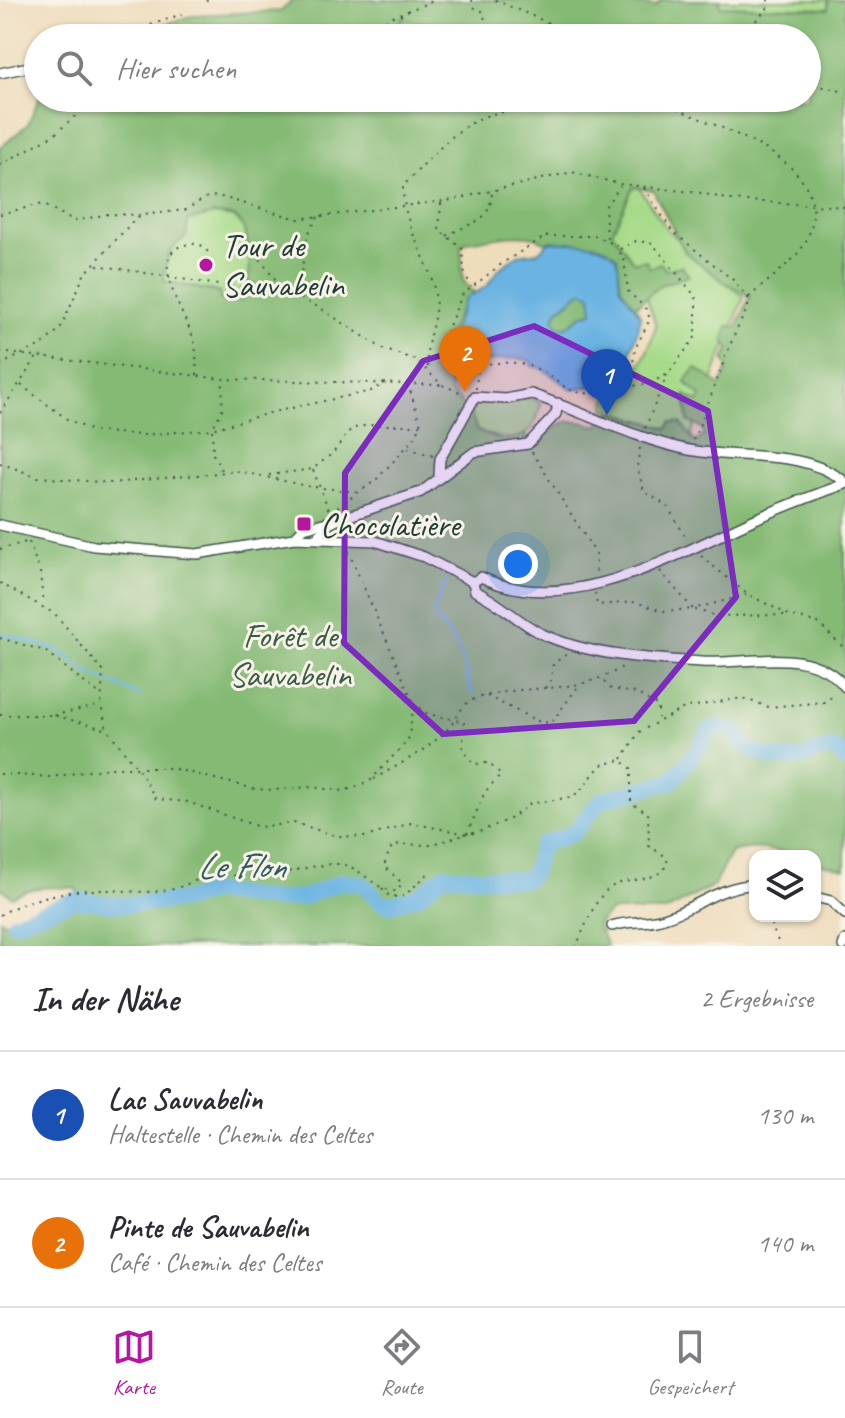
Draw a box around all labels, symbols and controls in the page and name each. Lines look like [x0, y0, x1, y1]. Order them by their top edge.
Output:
search box [24, 24, 821, 112]
icon: search [52, 46, 96, 90]
text: Hier suchen [116, 49, 236, 87]
place label: Tour de Sauvabelin [222, 224, 346, 306]
marker: Tour de Sauvabelin [197, 256, 215, 274]
pin: 2 [439, 326, 491, 392]
pin: 1 [581, 349, 633, 415]
place label: Chocolatière [320, 503, 463, 546]
marker: Chocolatière [295, 515, 313, 533]
your location [498, 544, 538, 584]
park label: Forêt de Sauvabelin [229, 614, 353, 696]
water label: Le Flon [197, 843, 288, 889]
map controls [749, 850, 821, 922]
button: layers [749, 850, 821, 922]
text: In der Nähe [32, 977, 178, 1020]
text: 2 Ergebnisse [700, 982, 813, 1015]
text: Lac Sauvabelin [108, 1080, 262, 1118]
text: 1 [52, 1099, 64, 1132]
text: 130 m [757, 1099, 813, 1132]
text: Haltestelle · Chemin des Celtes [108, 1118, 372, 1151]
text: Pinte de Sauvabelin [108, 1208, 308, 1246]
text: 2 [52, 1227, 64, 1260]
text: 140 m [757, 1227, 813, 1260]
text: Café · Chemin des Celtes [108, 1246, 322, 1279]
tab: Karte [112, 1325, 156, 1401]
tab: Route [380, 1325, 424, 1401]
tab: Gespeichert [647, 1325, 733, 1401]

